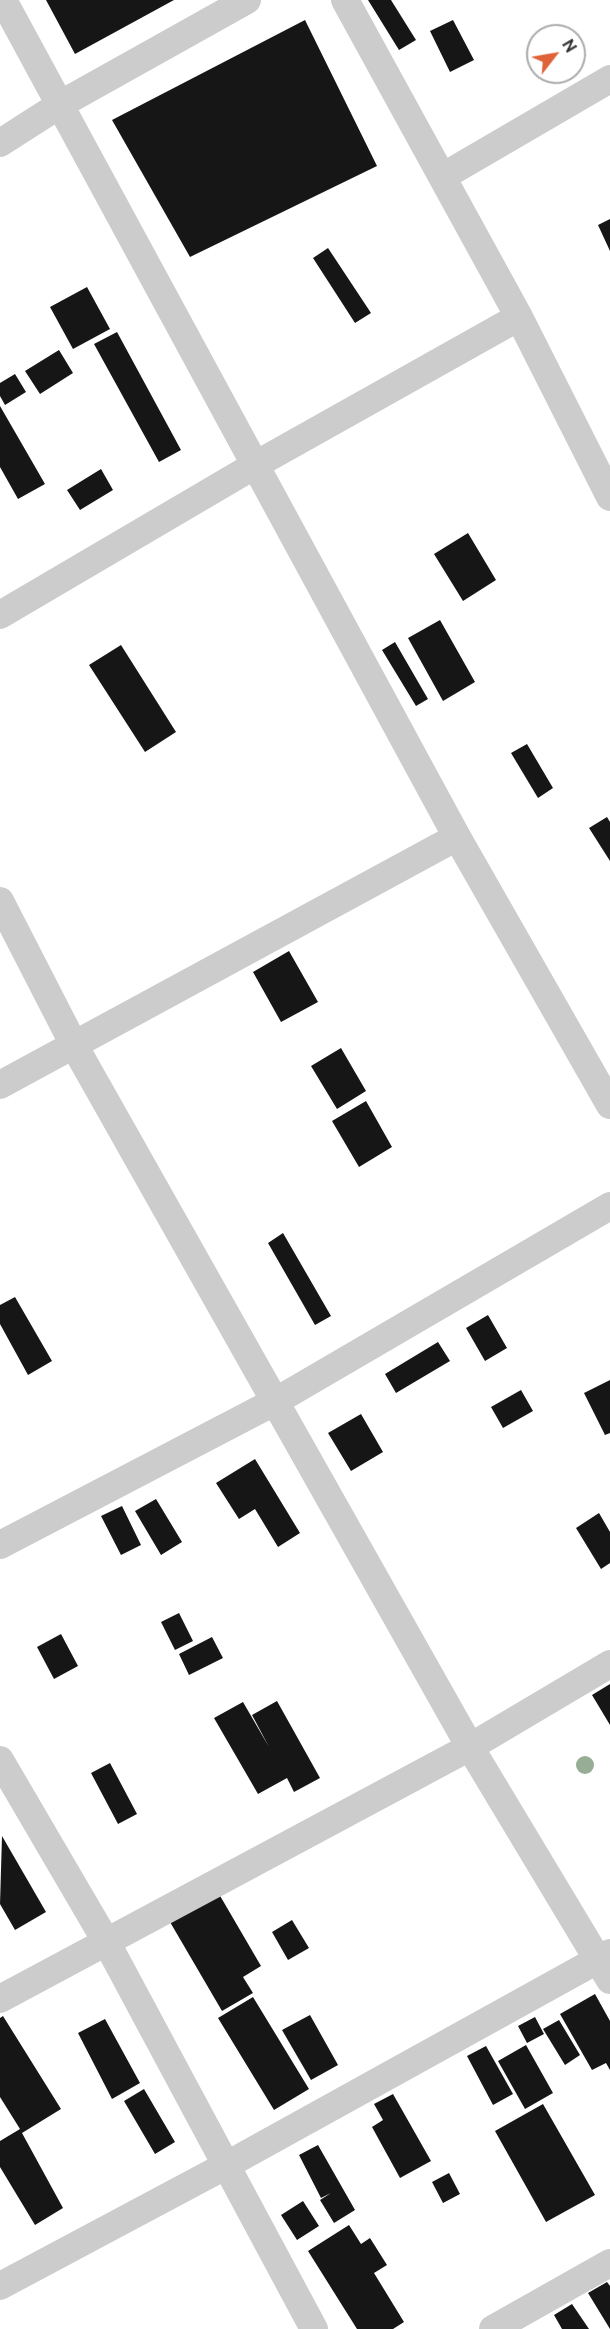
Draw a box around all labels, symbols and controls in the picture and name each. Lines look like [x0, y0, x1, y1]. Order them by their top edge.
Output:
north arrow [526, 24, 586, 84]
text: N [559, 36, 581, 56]

